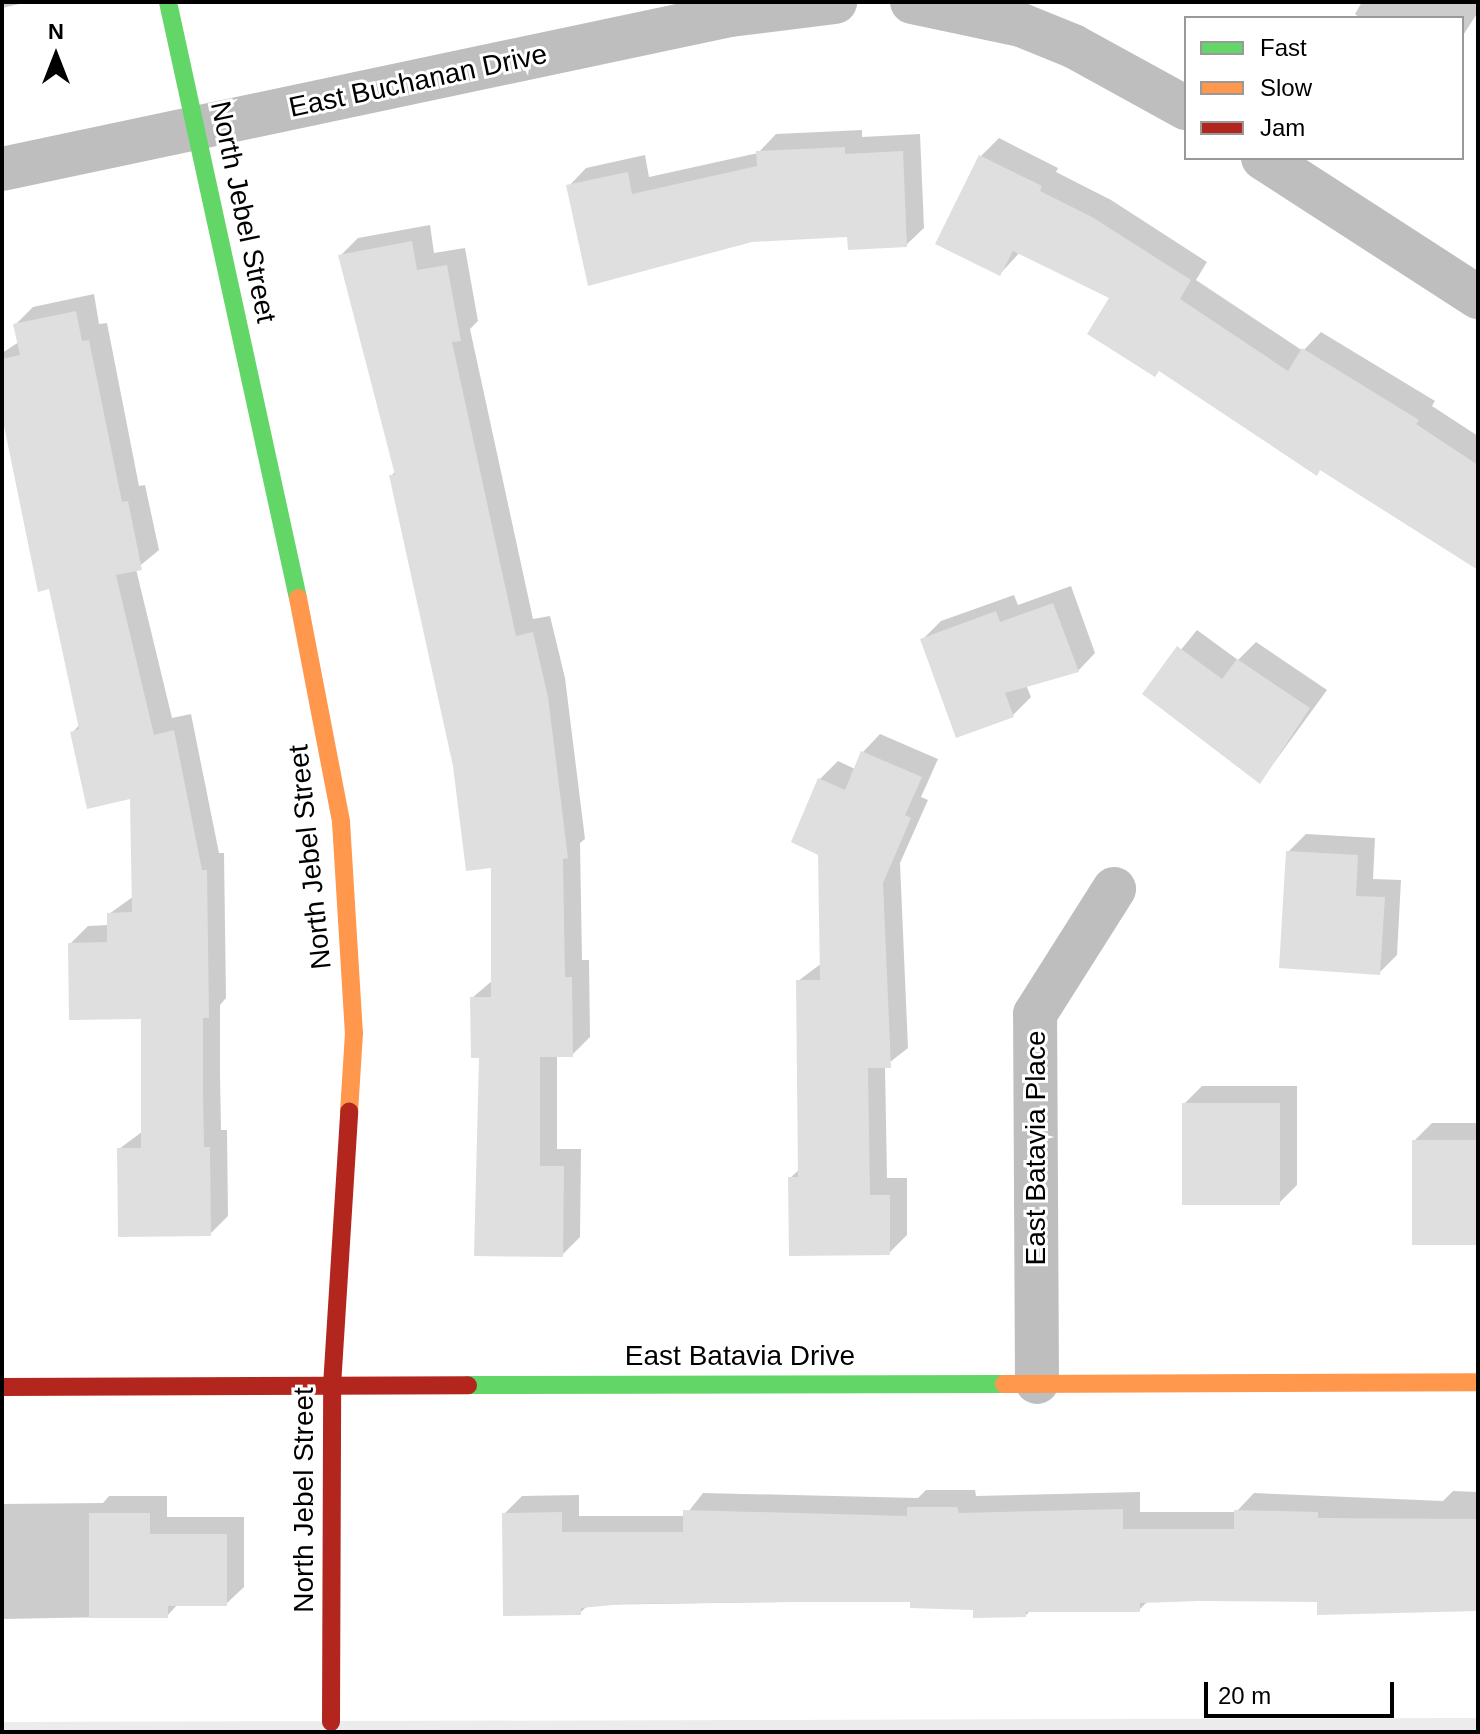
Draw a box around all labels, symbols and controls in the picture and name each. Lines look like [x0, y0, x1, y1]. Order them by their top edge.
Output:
north arrow [16, 16, 96, 96]
legend [1184, 16, 1464, 160]
text: N [48, 19, 64, 44]
text: Fast [1260, 34, 1307, 61]
street label: East Buchanan Drive [286, 37, 550, 125]
text: Slow [1260, 74, 1312, 101]
street label: North Jebel Street [203, 98, 283, 326]
text: Jam [1260, 114, 1305, 141]
street label: North Jebel Street [281, 743, 339, 971]
street label: East Batavia Place [1019, 1030, 1053, 1266]
street label: East Batavia Drive [625, 1339, 855, 1373]
street label: North Jebel Street [287, 1387, 321, 1613]
scale bar [1208, 1666, 1398, 1716]
text: 20 m [1218, 1682, 1271, 1709]

